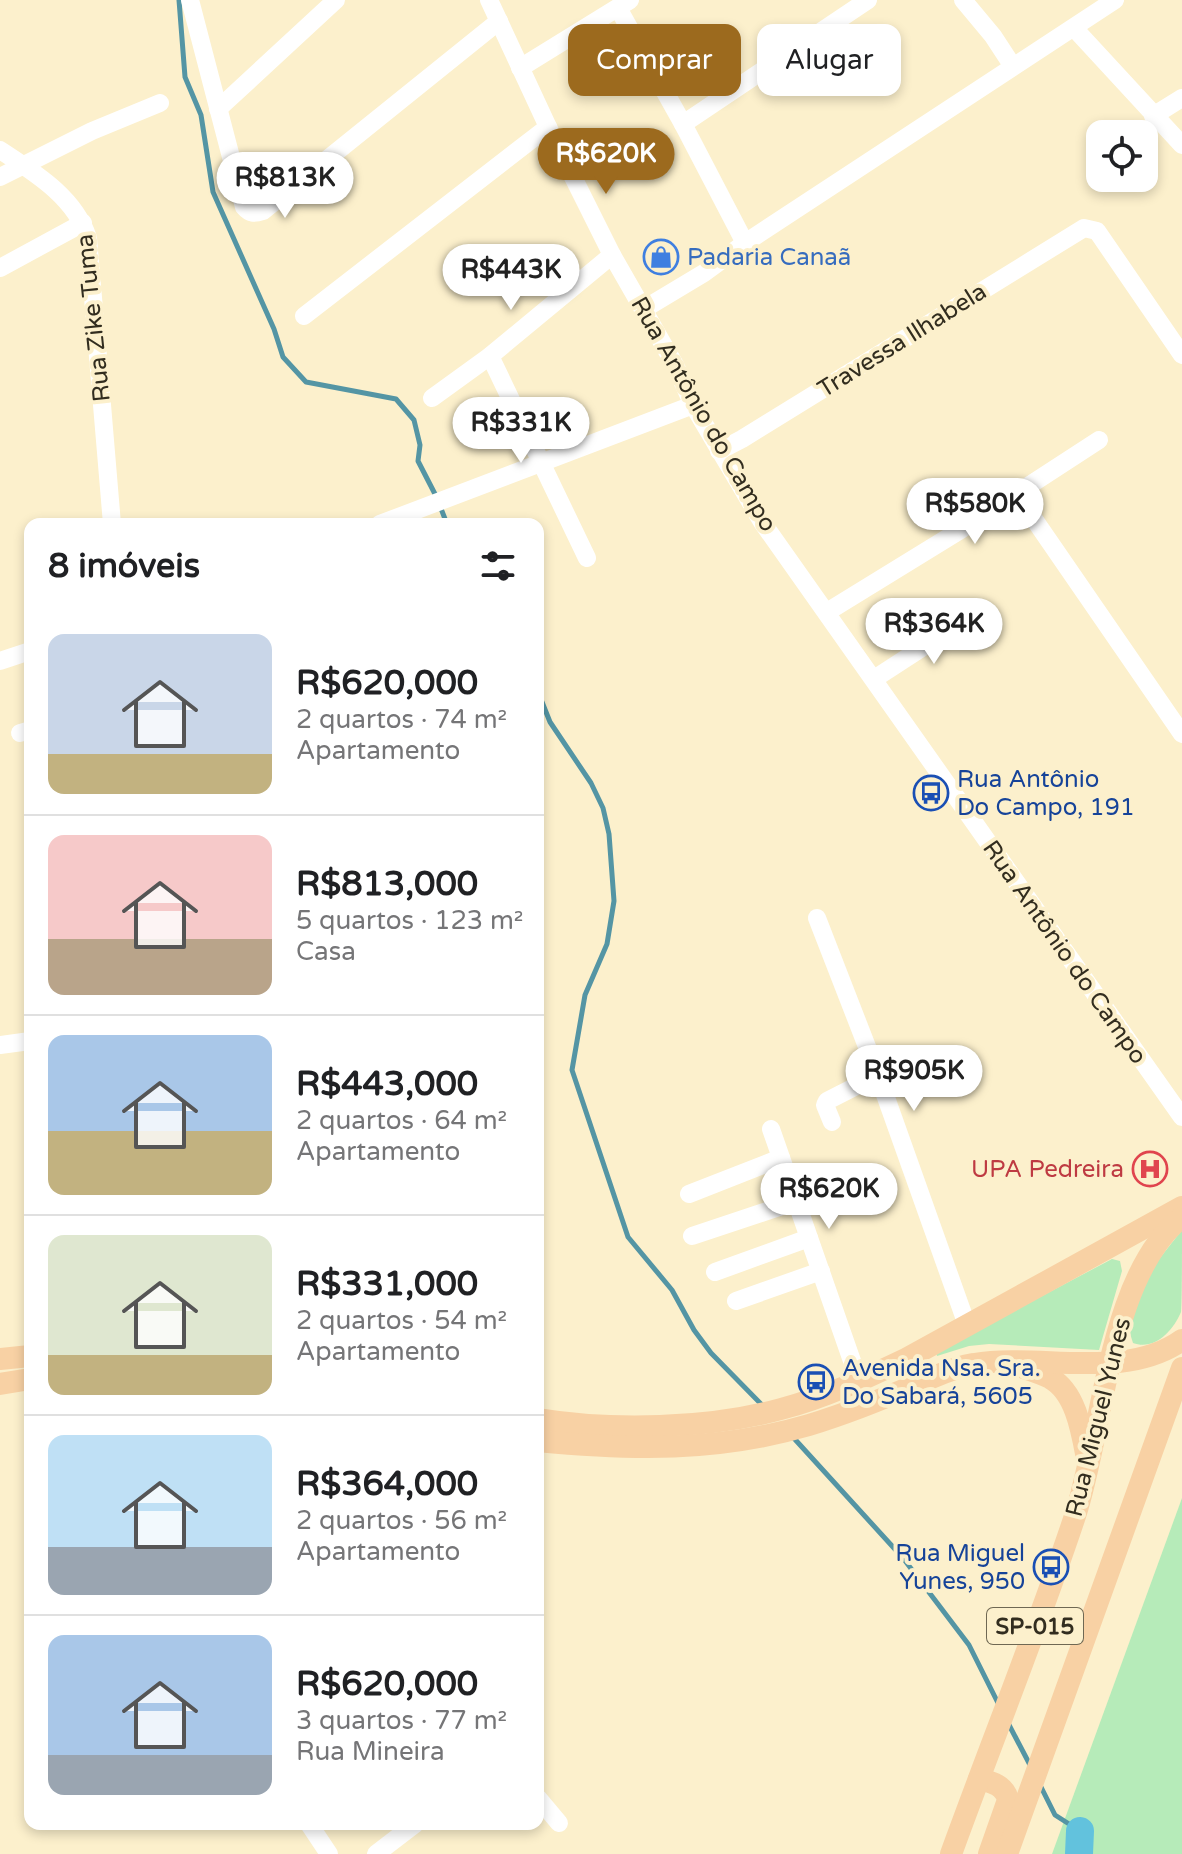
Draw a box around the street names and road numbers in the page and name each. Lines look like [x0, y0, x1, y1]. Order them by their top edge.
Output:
street label: Rua Zike Tuma [70, 233, 117, 403]
street label: Travessa Ilhabela [813, 277, 992, 404]
street label: Rua Antônio do Campo [624, 292, 783, 537]
street label: Rua Antônio do Campo [976, 835, 1153, 1070]
street label: Rua Miguel Yunes [1060, 1315, 1137, 1520]
road number: SP-015 [987, 1608, 1083, 1644]

